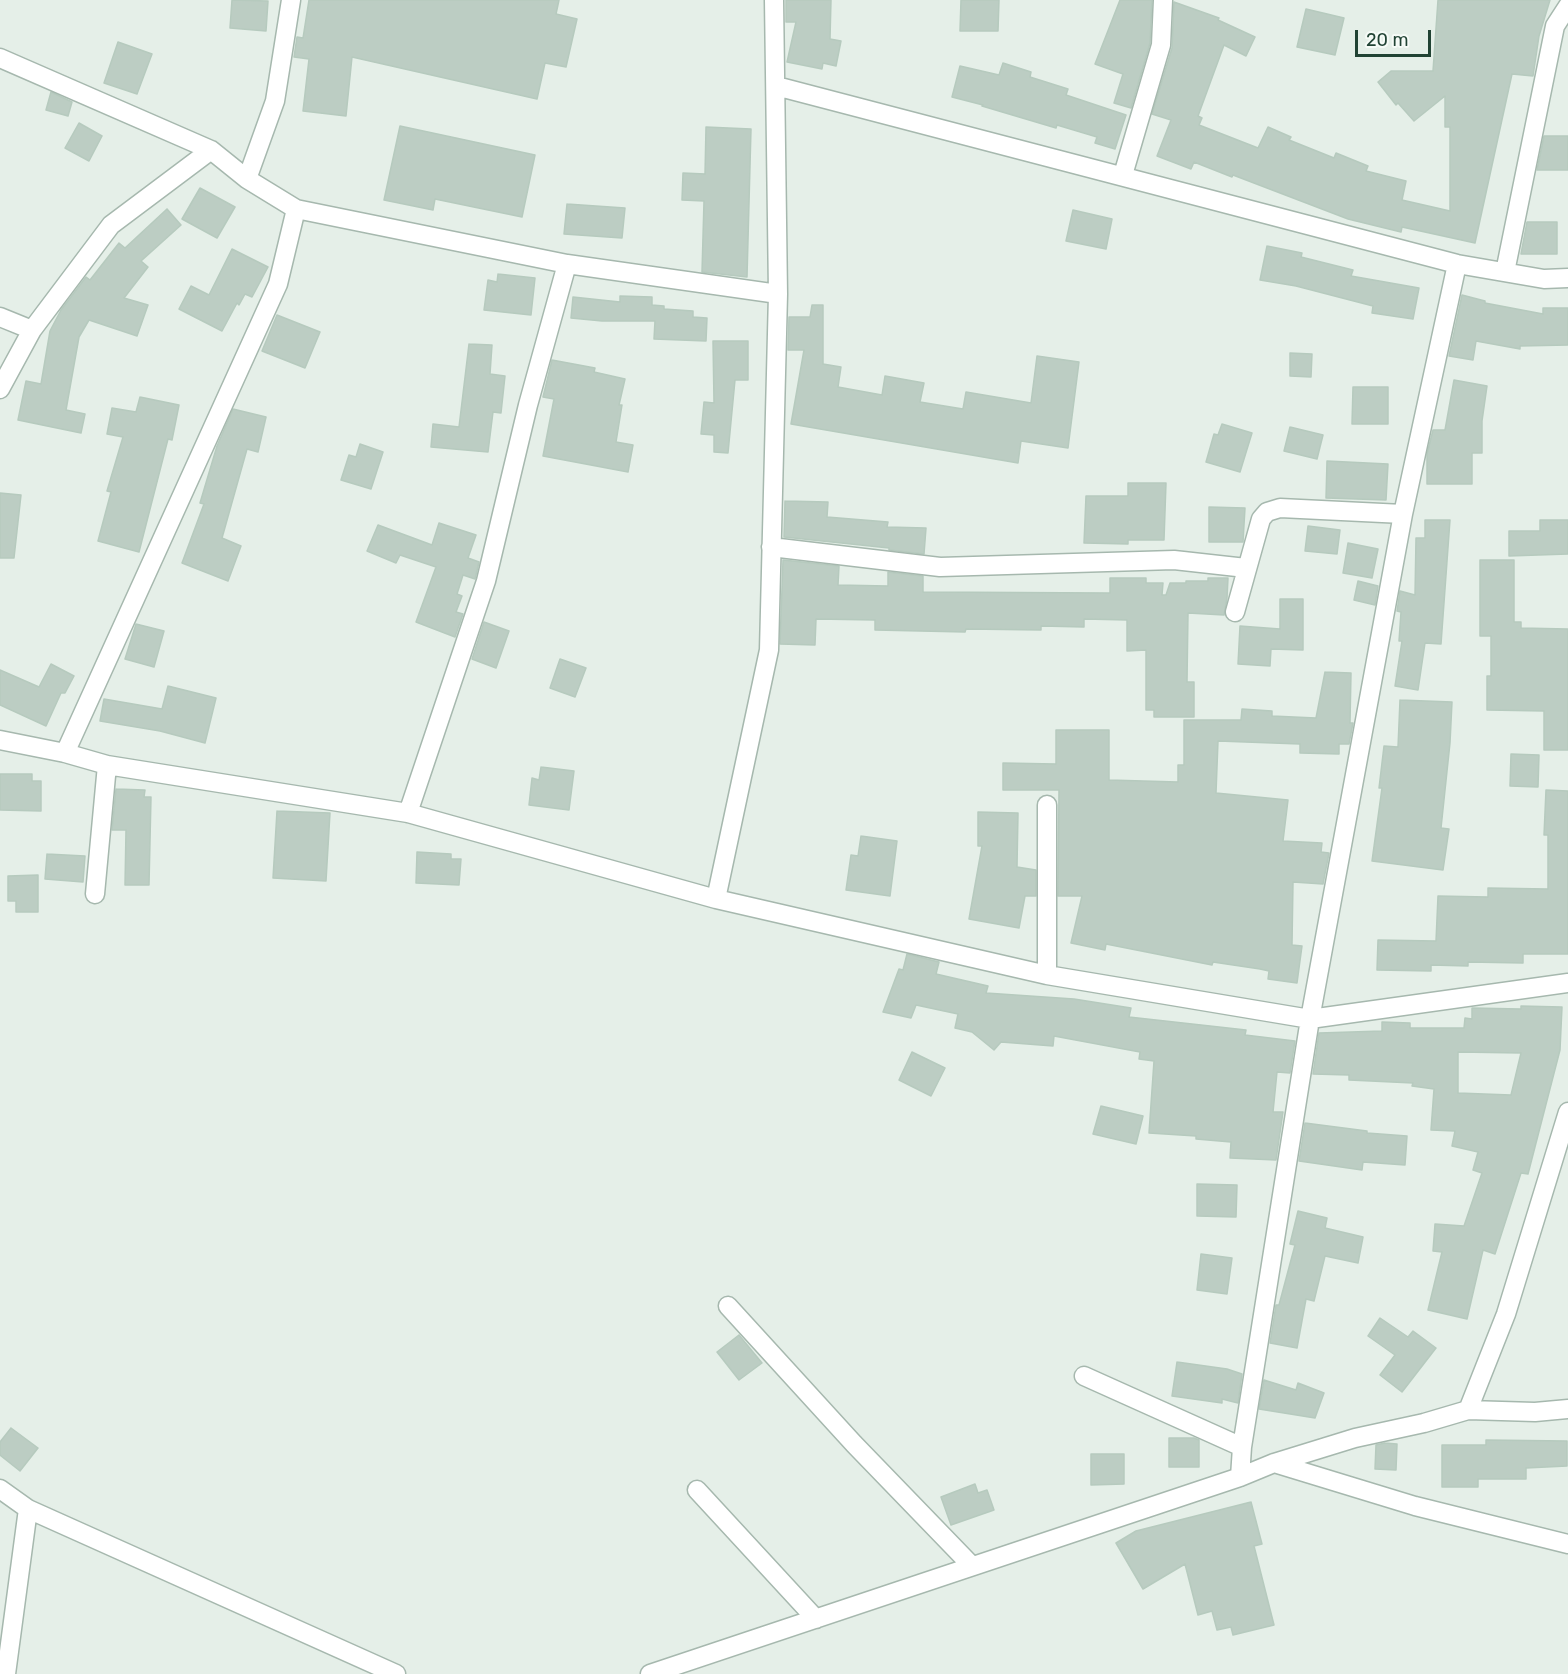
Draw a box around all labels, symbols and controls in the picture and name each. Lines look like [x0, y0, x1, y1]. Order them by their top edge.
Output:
scale bar [1358, 18, 1434, 56]
text: 20 m [1366, 29, 1408, 51]

